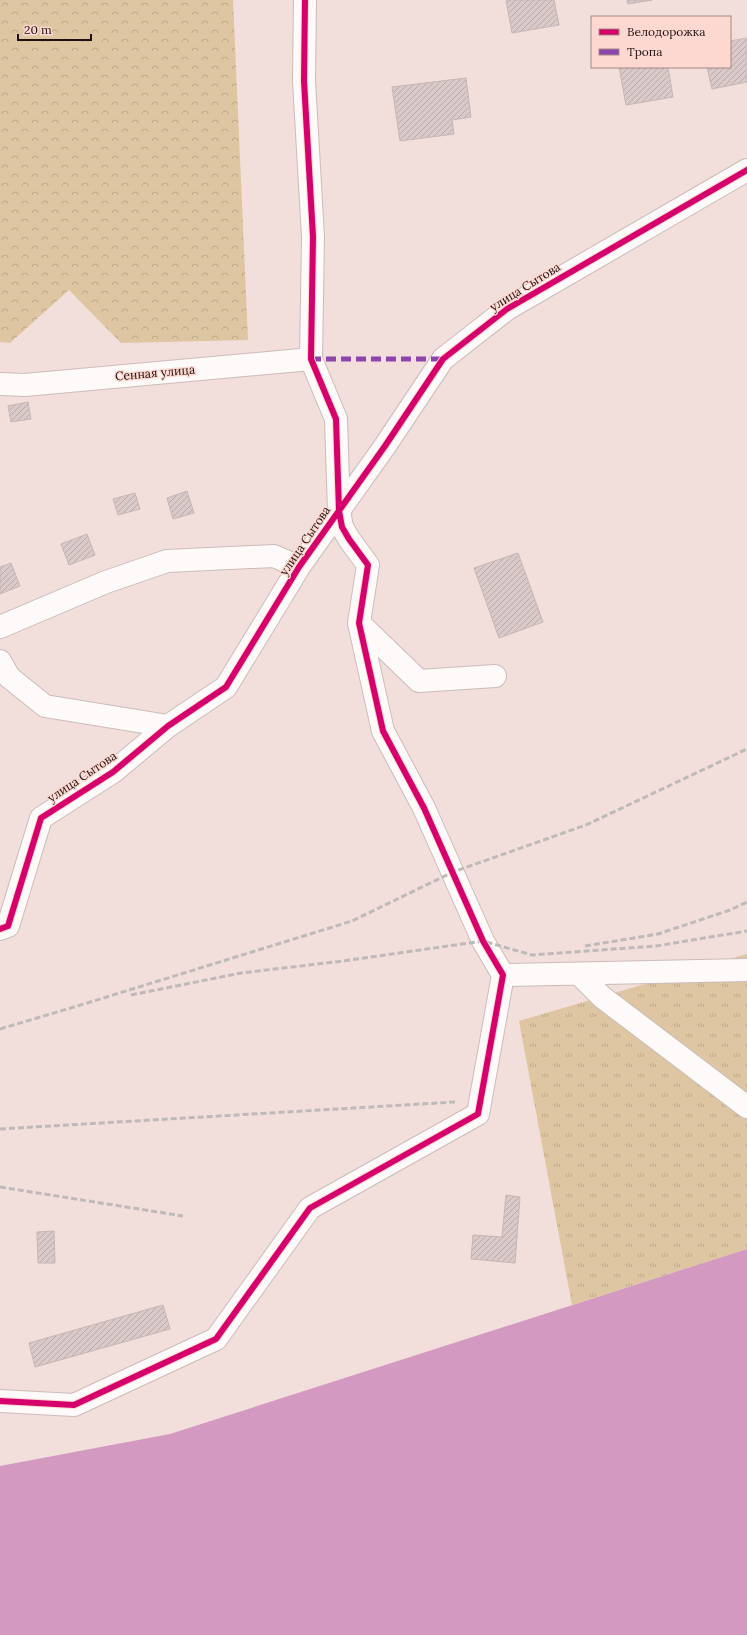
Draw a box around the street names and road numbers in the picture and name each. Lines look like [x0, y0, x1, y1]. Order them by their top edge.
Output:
street label: улица Сытова [487, 259, 563, 314]
street label: Сенная улица [114, 362, 196, 383]
street label: улица Сытова [276, 503, 333, 578]
street label: улица Сытова [44, 748, 119, 805]

